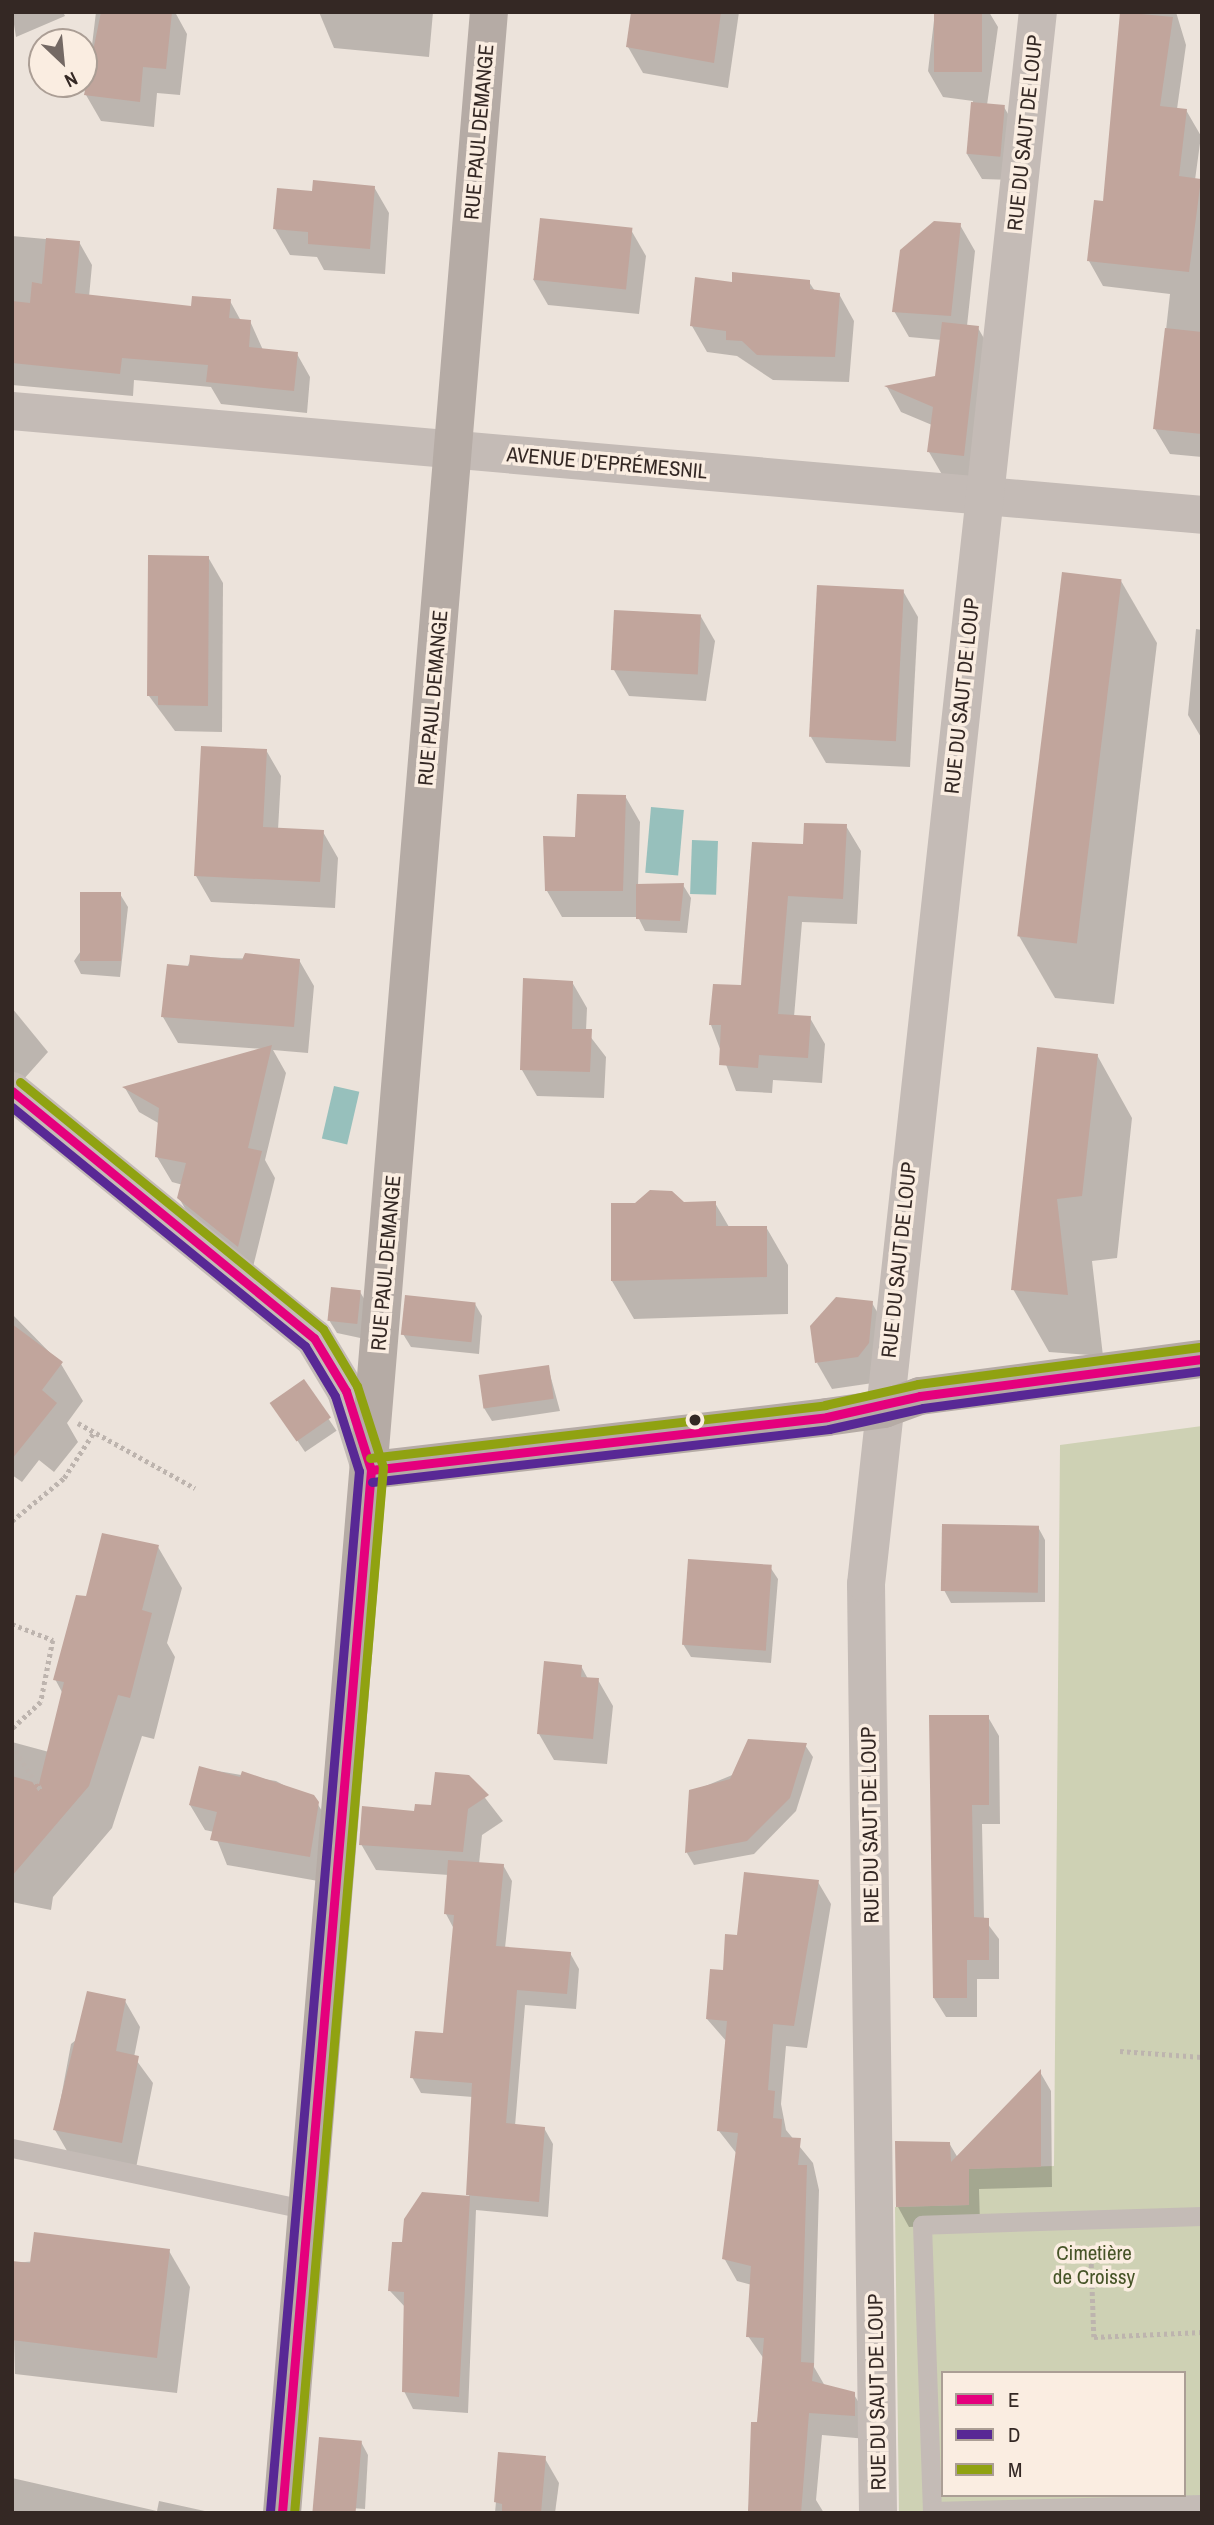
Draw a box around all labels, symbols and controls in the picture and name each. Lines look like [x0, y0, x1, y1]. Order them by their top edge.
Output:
north arrow [28, 28, 98, 98]
street label: RUE DU SAUT DE LOUP [1002, 34, 1048, 232]
street label: RUE PAUL DEMANGE [459, 43, 499, 221]
text: N [61, 66, 82, 94]
street label: AVENUE D'EPRÉMESNIL [506, 442, 708, 484]
street label: RUE DU SAUT DE LOUP [939, 597, 985, 795]
street label: RUE PAUL DEMANGE [413, 609, 453, 787]
street label: RUE DU SAUT DE LOUP [876, 1161, 922, 1359]
street label: RUE PAUL DEMANGE [366, 1174, 406, 1352]
unlabelled marker [688, 1413, 702, 1427]
street label: RUE DU SAUT DE LOUP [856, 1726, 884, 1924]
park label: Cimetière de Croissy [1053, 2240, 1135, 2290]
street label: RUE DU SAUT DE LOUP [863, 2293, 891, 2491]
legend [941, 2371, 1186, 2497]
text: E [1008, 2385, 1020, 2414]
text: D [1008, 2420, 1020, 2449]
text: M [1008, 2455, 1022, 2484]

